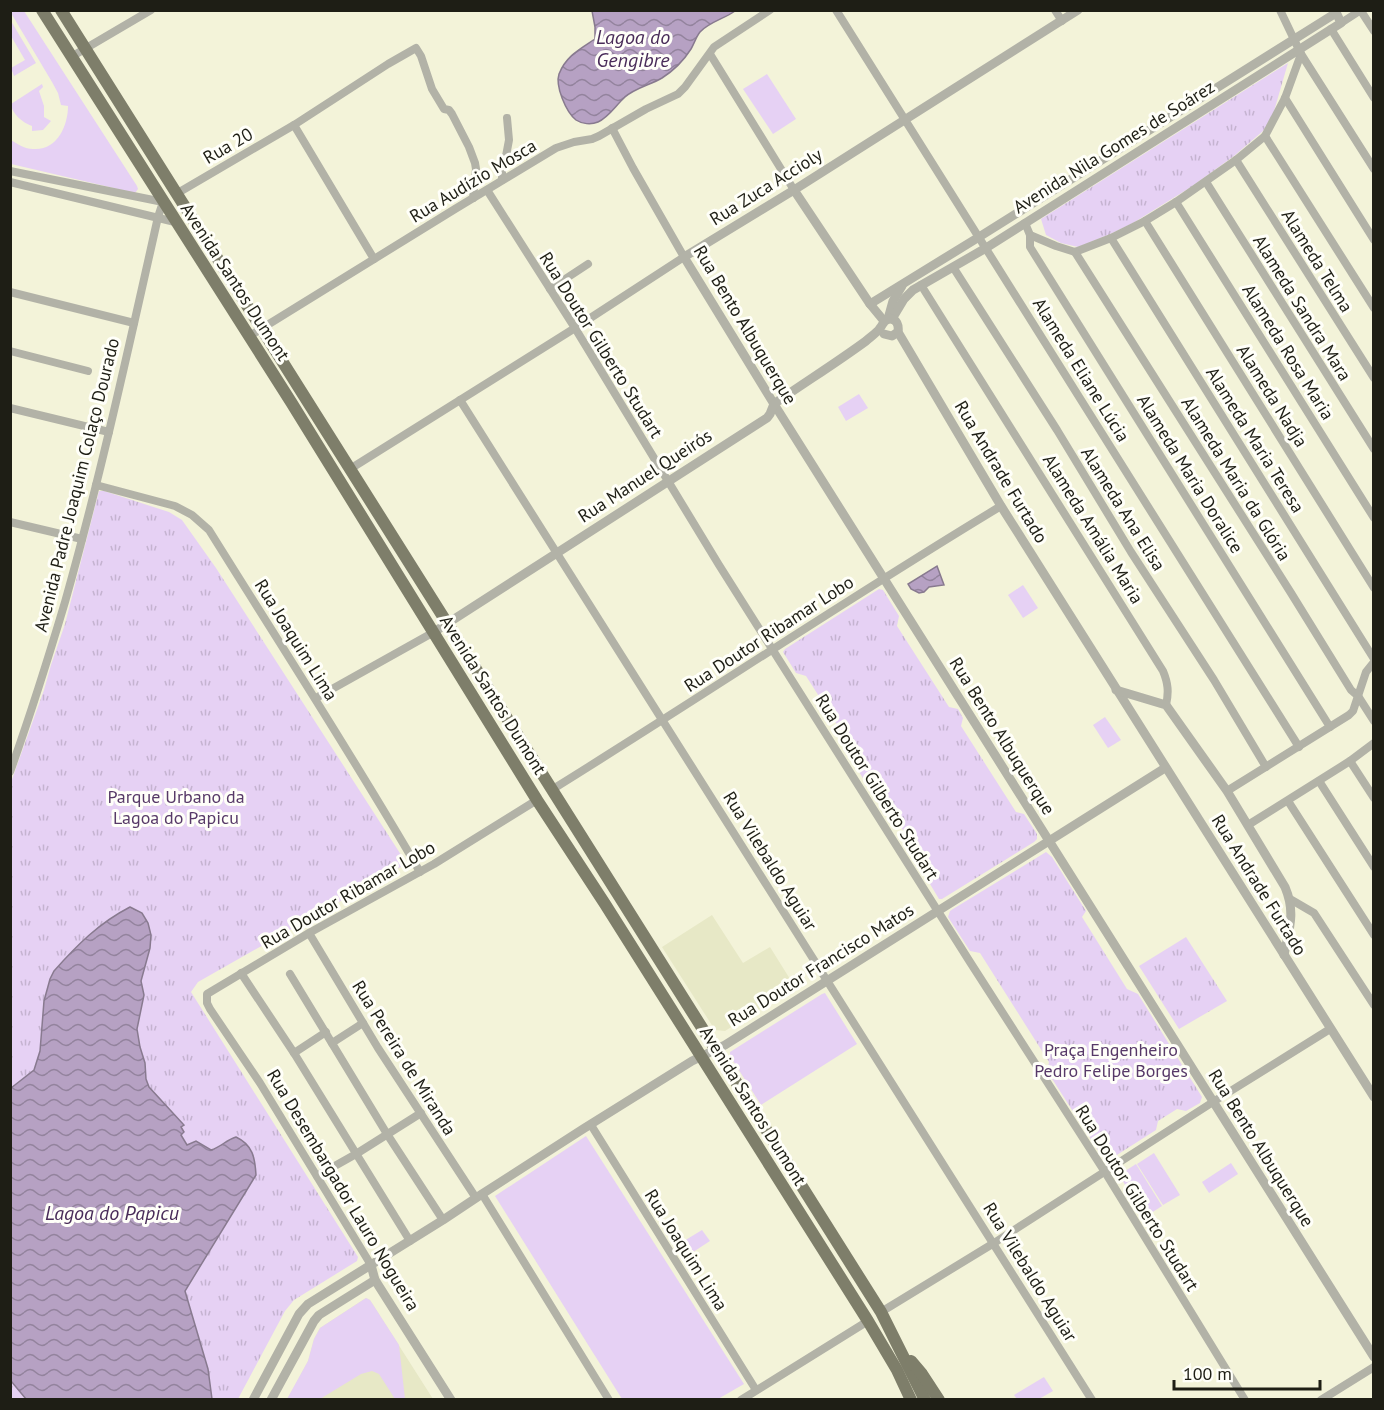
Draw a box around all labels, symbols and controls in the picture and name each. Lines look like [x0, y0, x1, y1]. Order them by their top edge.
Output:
water label: Lagoa do Gengibre [596, 24, 670, 73]
street label: Avenida Nila Gomes de Soárez [1009, 75, 1219, 218]
street label: Rua 20 [199, 122, 257, 169]
street label: Rua Audízio Mosca [405, 134, 540, 228]
street label: Rua Zuca Accioly [705, 143, 827, 230]
street label: Avenida Santos Dumont [176, 198, 295, 365]
street label: Alameda Telma [1277, 205, 1358, 316]
street label: Alameda Sandra Mara [1248, 230, 1357, 385]
street label: Rua Bento Albuquerque [689, 241, 802, 409]
street label: Rua Doutor Gilberto Studart [535, 247, 668, 442]
street label: Alameda Rosa Maria [1237, 280, 1339, 424]
street label: Alameda Eliane Lúcia [1028, 294, 1135, 446]
street label: Avenida Padre Joaquim Colaço Dourado [29, 335, 124, 634]
street label: Alameda Nadja [1232, 340, 1313, 451]
street label: Alameda Maria Teresa [1201, 362, 1310, 517]
street label: Alameda Maria Doralice [1132, 390, 1249, 557]
street label: Alameda Maria da Glória [1177, 393, 1296, 565]
street label: Rua Andrade Furtado [950, 396, 1053, 547]
street label: Rua Manuel Queirós [573, 424, 716, 527]
street label: Alameda Ana Elisa [1076, 443, 1171, 575]
street label: Alameda Amália Maria [1038, 450, 1149, 608]
street label: Rua Doutor Ribamar Lobo [680, 570, 858, 697]
street label: Rua Joaquim Lima [250, 575, 343, 705]
street label: Avenida Santos Dumont [435, 611, 552, 779]
street label: Rua Bento Albuquerque [945, 653, 1060, 819]
street label: Rua Doutor Gilberto Studart [811, 689, 944, 884]
park label: Parque Urbano da Lagoa do Papicu [107, 785, 245, 829]
street label: Rua Vilebaldo Aguiar [718, 787, 823, 935]
street label: Rua Andrade Furtado [1207, 810, 1312, 960]
street label: Rua Doutor Ribamar Lobo [256, 835, 439, 954]
street label: Rua Doutor Francisco Matos [724, 898, 918, 1031]
street label: Rua Pereira de Miranda [347, 976, 462, 1140]
street label: Avenida Santos Dumont [695, 1022, 812, 1190]
park label: Praça Engenheiro Pedro Felipe Borges [1034, 1038, 1188, 1082]
street label: Rua Desembargador Lauro Nogueira [262, 1065, 425, 1315]
street label: Rua Bento Albuquerque [1204, 1065, 1319, 1231]
street label: Rua Doutor Gilberto Studart [1071, 1100, 1204, 1295]
street label: Rua Joaquim Lima [640, 1185, 733, 1315]
street label: Rua Vilebaldo Aguiar [978, 1198, 1083, 1346]
water label: Lagoa do Papicu [45, 1200, 179, 1226]
scale bar [1174, 1353, 1320, 1391]
text: 100 m [1183, 1362, 1232, 1385]

